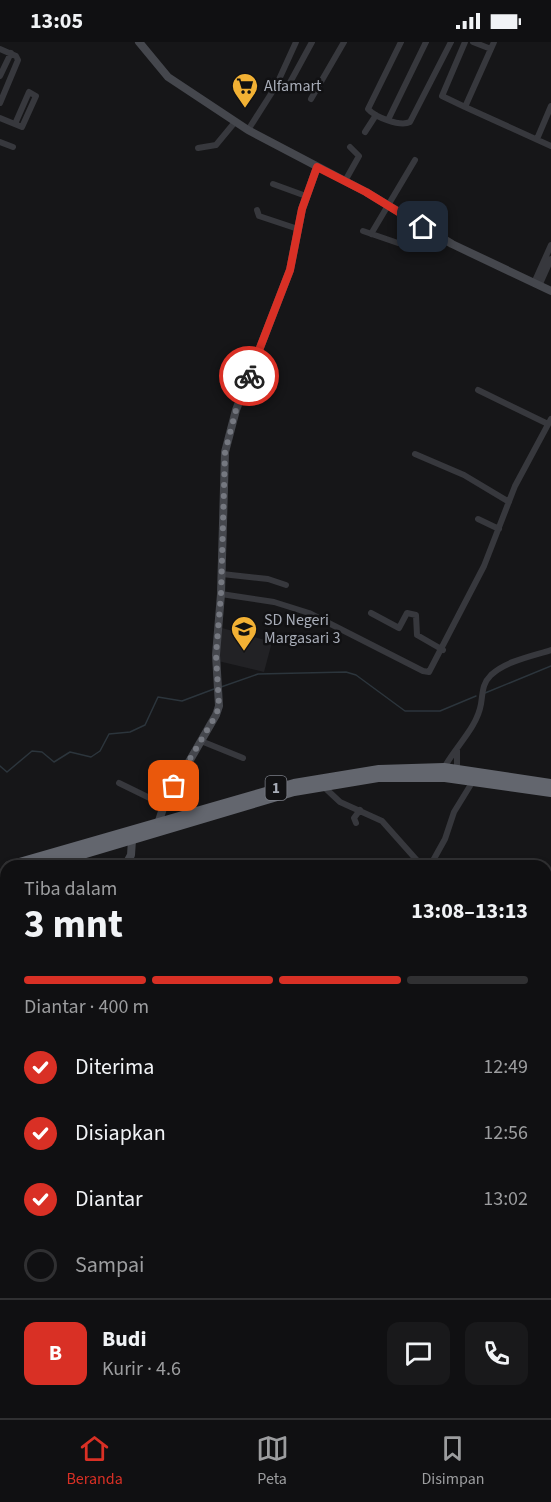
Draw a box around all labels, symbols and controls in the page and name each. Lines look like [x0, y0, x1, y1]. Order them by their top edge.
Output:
text: 13:05 [30, 5, 83, 37]
supermarket icon: Alfamart [230, 71, 260, 109]
place label: Alfamart [264, 75, 322, 97]
pin [397, 201, 448, 252]
icon: home [406, 210, 439, 243]
courier [219, 346, 279, 406]
icon: bike [233, 360, 266, 393]
place label: SD Negeri Margasari 3 [264, 609, 340, 649]
school or university icon: SD Negeri Margasari 3 [229, 614, 259, 652]
pin [148, 760, 199, 811]
icon: bag [157, 769, 190, 802]
road number: 1 [266, 776, 286, 800]
text: Tiba dalam [24, 875, 117, 903]
text: 13:08–13:13 [411, 895, 528, 927]
text: 3 mnt [24, 897, 123, 953]
text: Diantar · 400 m [24, 993, 149, 1021]
icon: check [24, 1051, 57, 1084]
text: Diterima [75, 1051, 154, 1083]
text: 12:49 [483, 1053, 528, 1081]
icon: check [24, 1117, 57, 1150]
text: Disiapkan [75, 1117, 166, 1149]
text: 12:56 [483, 1119, 528, 1147]
icon: check [24, 1183, 57, 1216]
text: Diantar [75, 1183, 143, 1215]
text: 13:02 [483, 1185, 528, 1213]
text: Sampai [75, 1249, 144, 1281]
button: chat [387, 1322, 450, 1385]
button: phone [465, 1322, 528, 1385]
text: Budi [102, 1323, 146, 1355]
text: B [49, 1337, 62, 1369]
text: Kurir · 4.6 [102, 1355, 181, 1383]
tab: Beranda [66, 1432, 123, 1490]
tab: Peta [256, 1432, 289, 1490]
tab: Disimpan [421, 1432, 485, 1490]

